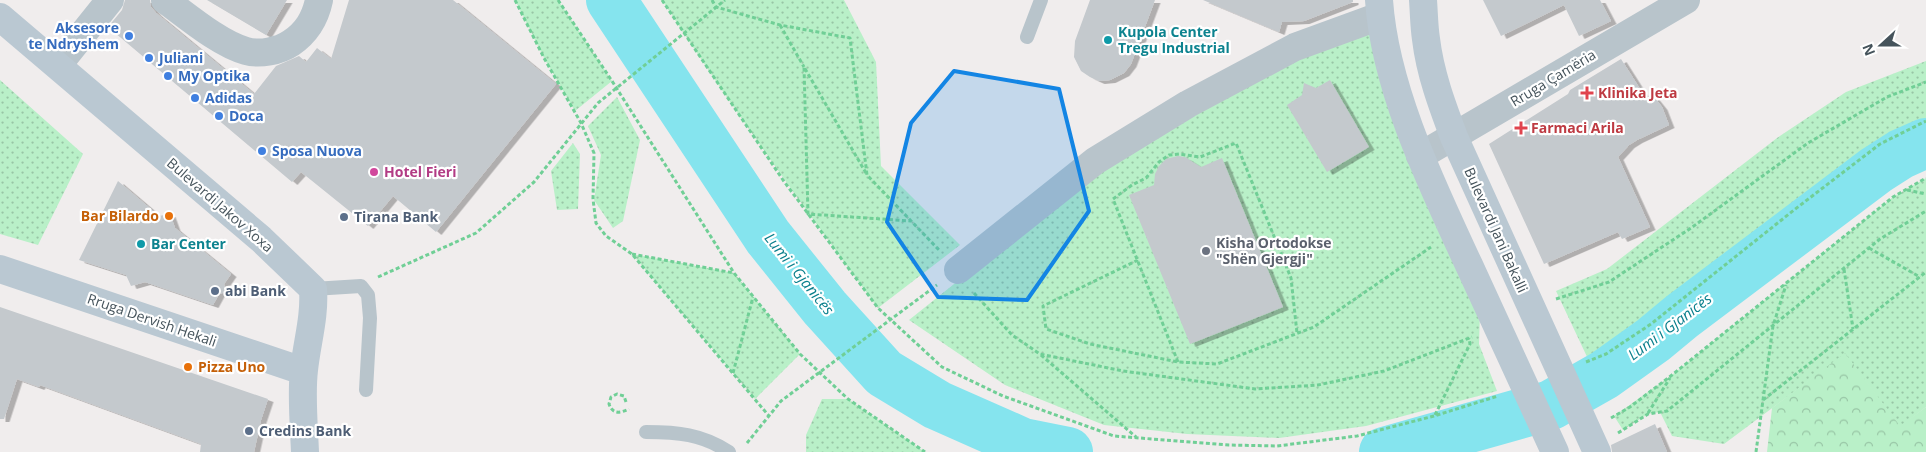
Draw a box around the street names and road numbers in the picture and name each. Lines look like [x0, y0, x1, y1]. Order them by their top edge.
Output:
street label: Rruga Çamëria [1507, 45, 1599, 111]
street label: Bulevardi Jakov Xoxa [163, 153, 277, 256]
street label: Bulevardi Jani Bakalli [1460, 164, 1533, 295]
street label: Rruga Dervish Hekali [85, 288, 219, 351]

